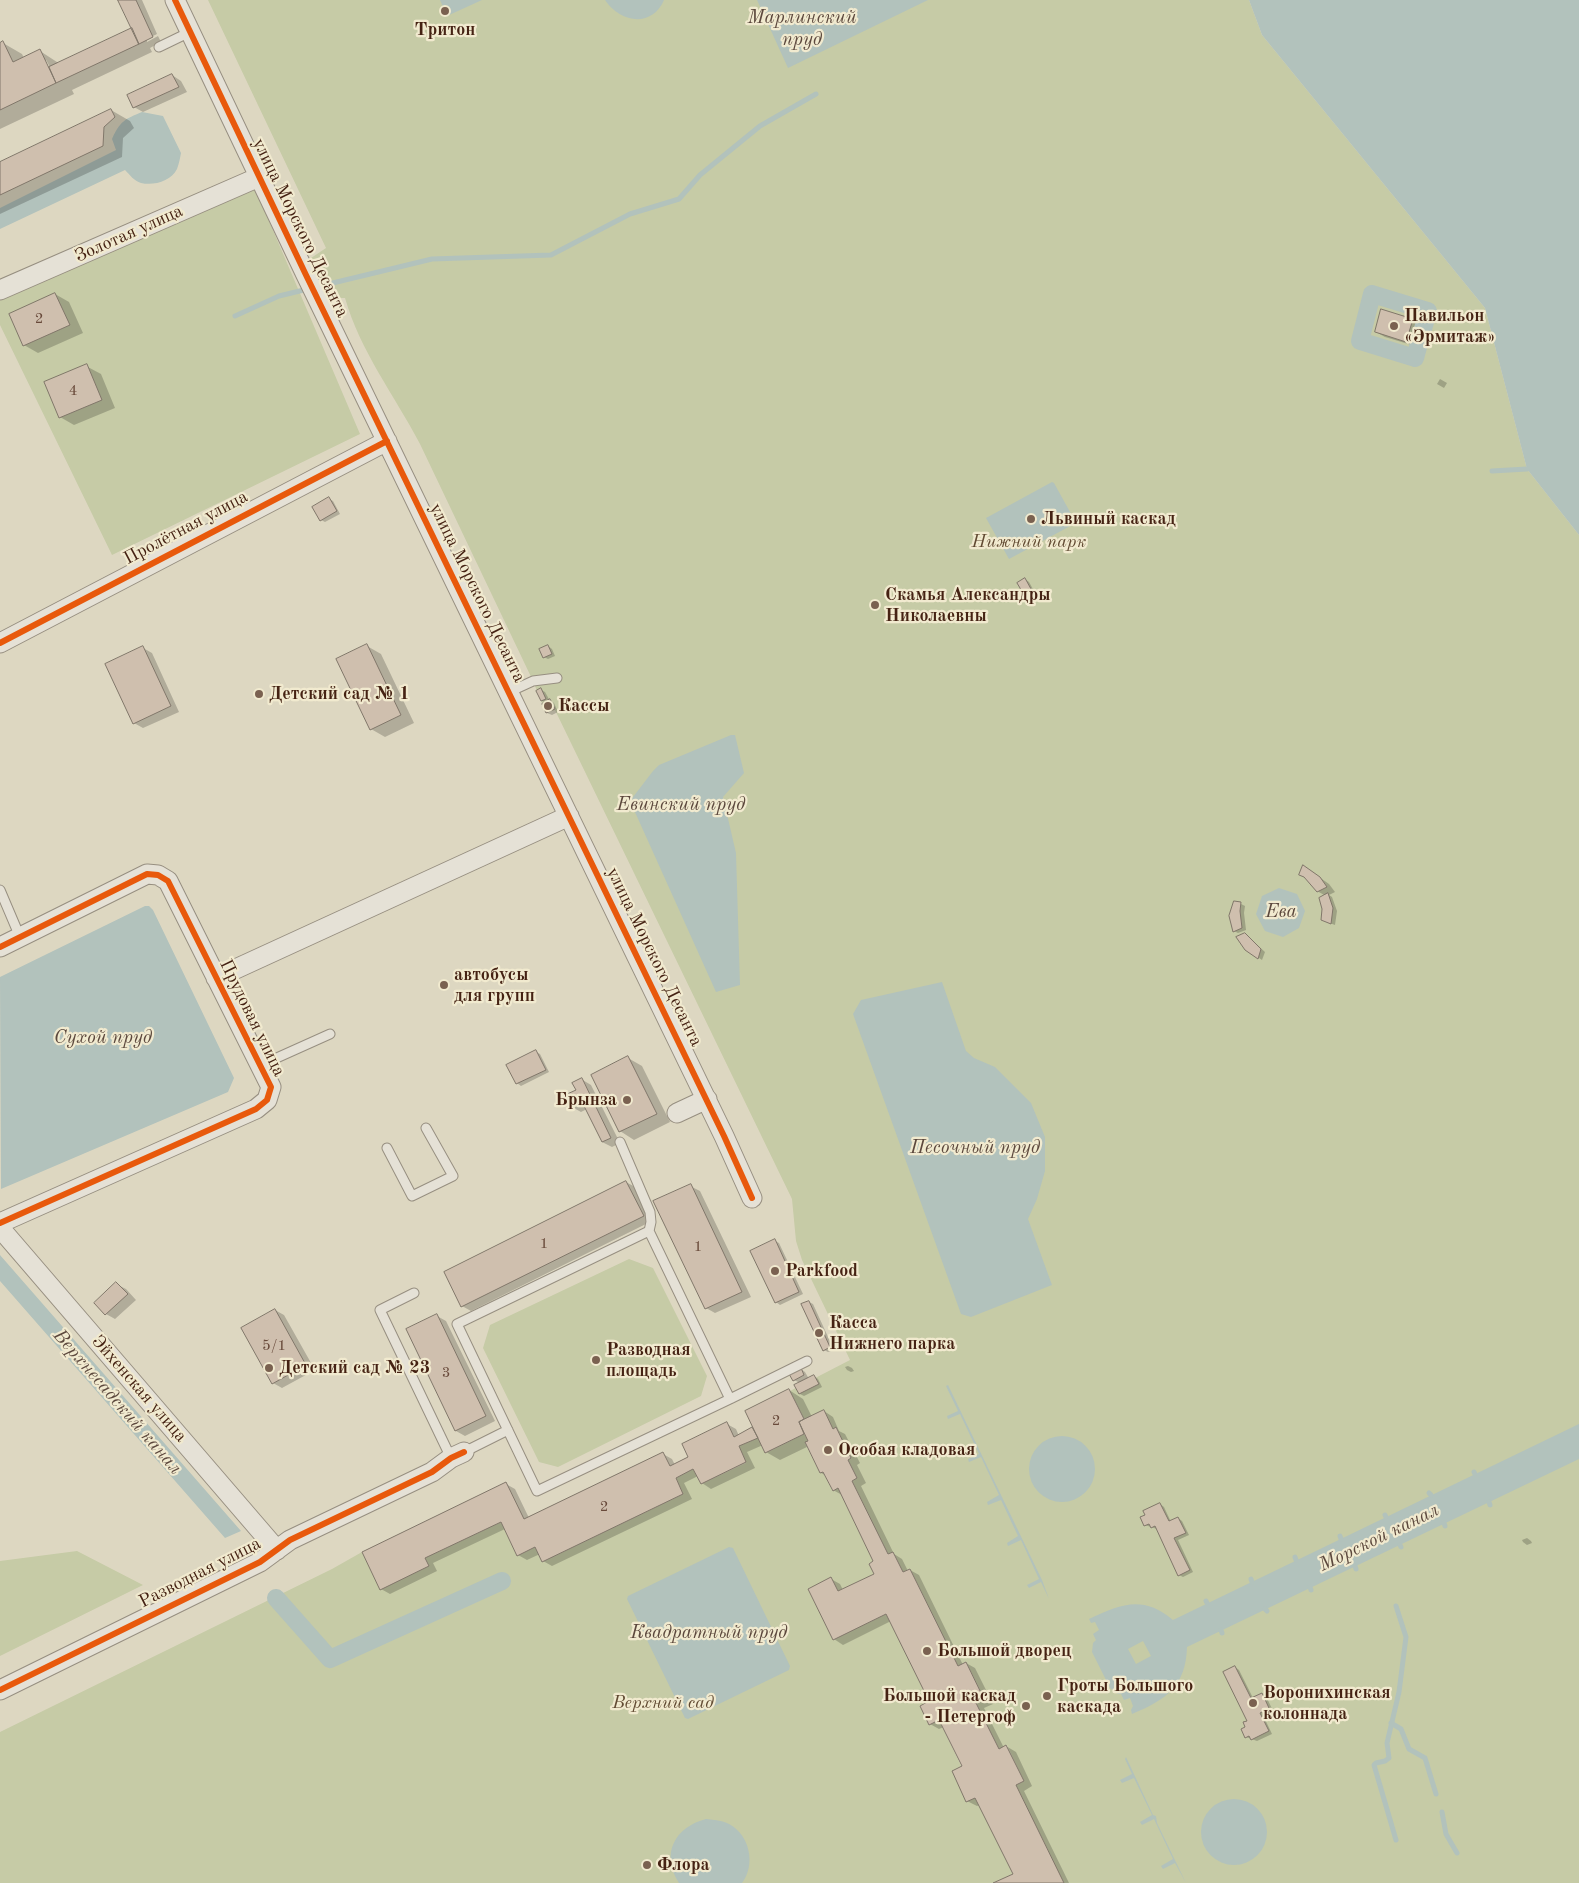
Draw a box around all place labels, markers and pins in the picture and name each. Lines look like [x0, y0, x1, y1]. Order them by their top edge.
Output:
marker: Тритон [439, 5, 451, 17]
place label: Тритон [415, 19, 475, 41]
place label: Павильон «Эрмитаж» [1404, 305, 1496, 348]
marker: Павильон «Эрмитаж» [1388, 320, 1400, 332]
place label: Львиный каскад [1041, 508, 1176, 530]
marker: Львиный каскад [1025, 513, 1037, 525]
place label: Скамья Александры Николаевны [885, 584, 1051, 626]
marker: Скамья Александры Николаевны [869, 599, 881, 611]
place label: Детский сад № 1 [269, 683, 410, 705]
marker: Детский сад № 1 [253, 688, 265, 700]
place label: Кассы [558, 695, 610, 717]
marker: Кассы [542, 700, 554, 712]
place label: автобусы для групп [454, 964, 535, 1006]
marker: автобусы для групп [438, 979, 450, 991]
place label: Брынза [555, 1089, 617, 1111]
marker: Брынза [621, 1094, 633, 1106]
place label: Parkfood [785, 1260, 858, 1282]
marker: Parkfood [769, 1265, 781, 1277]
place label: Касса Нижнего парка [829, 1312, 955, 1355]
marker: Касса Нижнего парка [813, 1327, 825, 1339]
place label: Разводная площадь [606, 1339, 691, 1382]
marker: Разводная площадь [590, 1354, 602, 1366]
place label: Детский сад № 23 [279, 1357, 430, 1379]
marker: Детский сад № 23 [263, 1362, 275, 1374]
place label: Особая кладовая [838, 1439, 975, 1461]
marker: Особая кладовая [822, 1444, 834, 1456]
place label: Большой дворец [937, 1640, 1071, 1662]
marker: Большой дворец [921, 1645, 933, 1657]
place label: Гроты Большого каскада [1057, 1675, 1193, 1718]
place label: Воронихинская колоннада [1263, 1682, 1391, 1725]
place label: Большой каскад - Петергоф [883, 1685, 1016, 1728]
marker: Гроты Большого каскада [1041, 1690, 1053, 1702]
marker: Воронихинская колоннада [1247, 1697, 1259, 1709]
marker: Большой каскад - Петергоф [1020, 1700, 1032, 1712]
place label: Флора [657, 1854, 710, 1876]
marker: Флора [641, 1859, 653, 1871]

